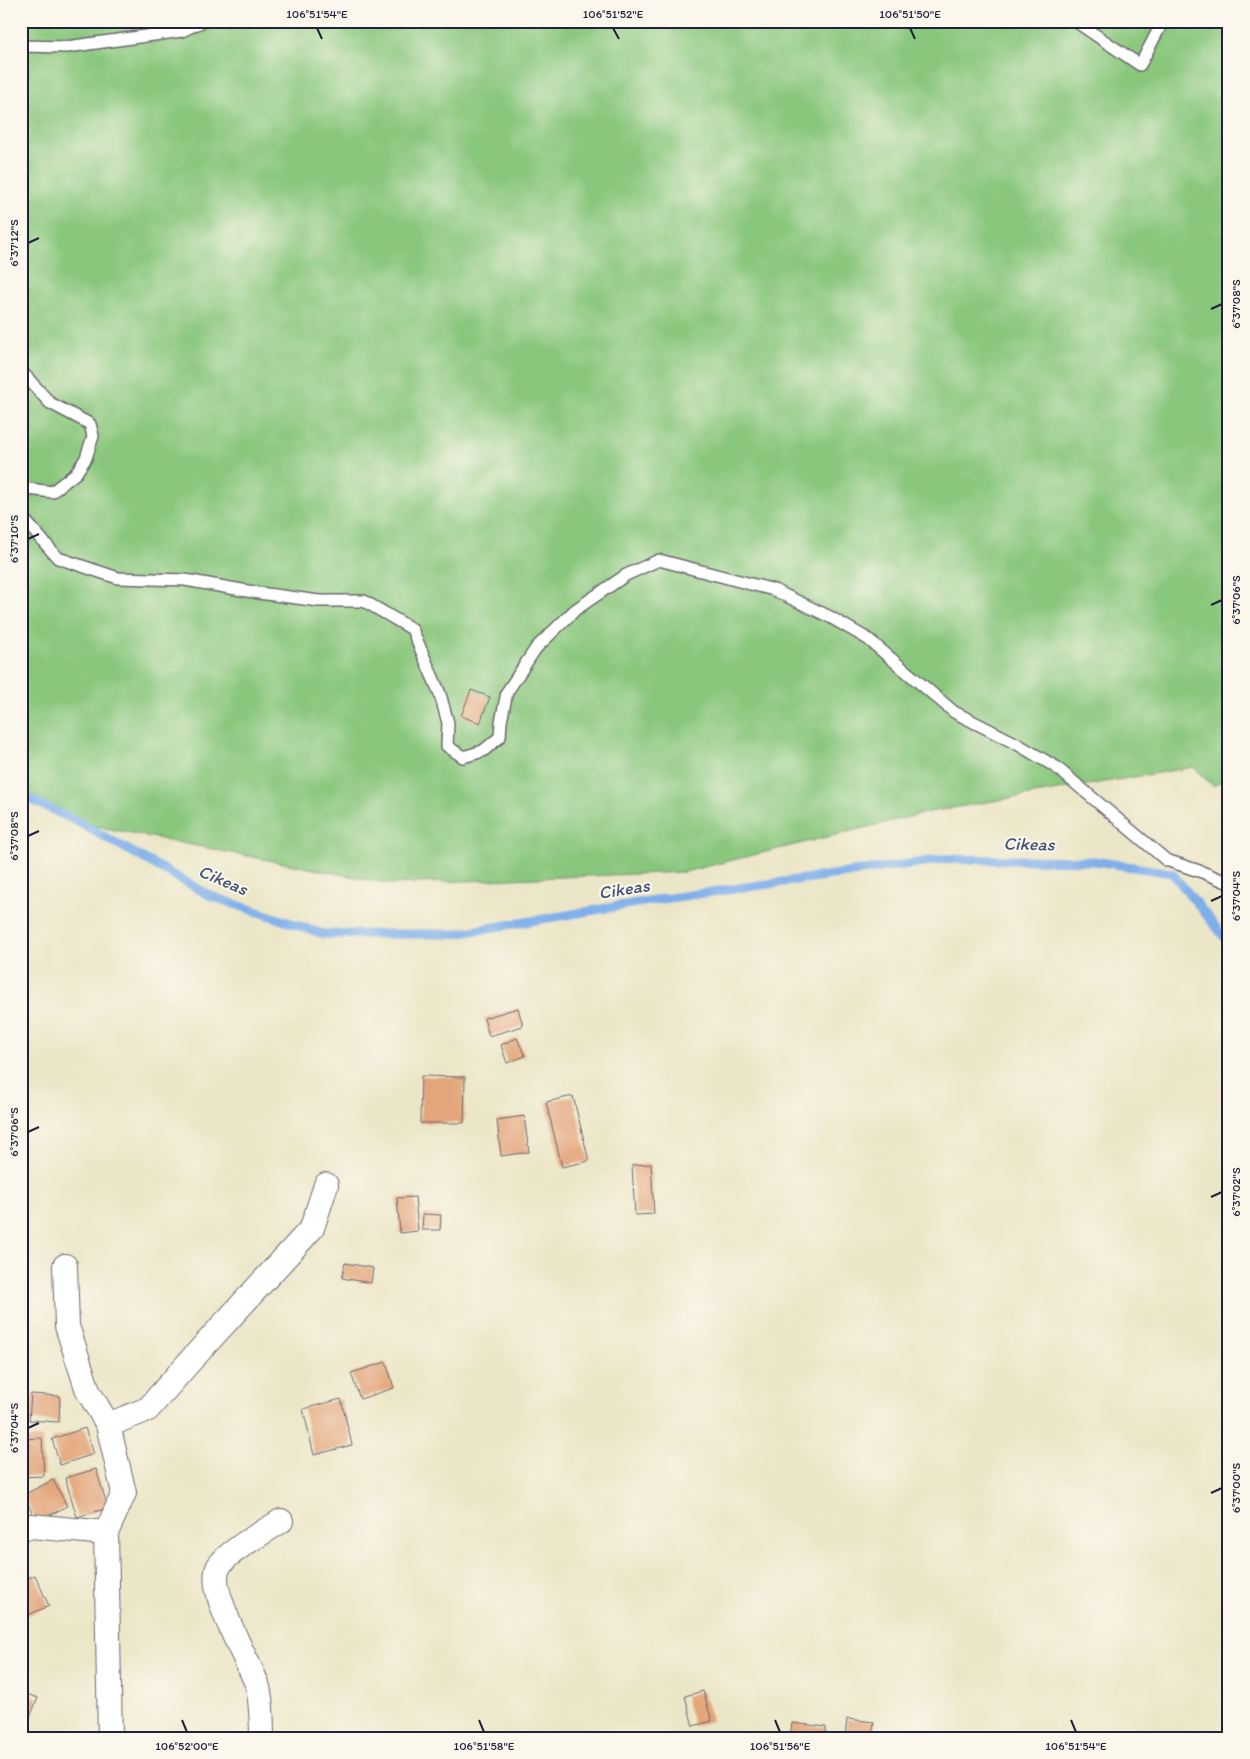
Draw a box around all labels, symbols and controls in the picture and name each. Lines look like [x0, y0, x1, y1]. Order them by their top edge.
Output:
text: 106°51'54"E [286, 7, 348, 21]
text: 106°51'52"E [583, 7, 644, 21]
text: 106°51'50"E [879, 7, 941, 21]
text: 6°37'12"S [7, 219, 21, 267]
text: 6°37'08"S [1229, 279, 1243, 329]
text: 6°37'10"S [7, 514, 21, 563]
text: 6°37'06"S [1229, 575, 1243, 625]
text: 6°37'08"S [7, 811, 21, 861]
water label: Cikeas [1003, 833, 1056, 855]
water label: Cikeas [195, 860, 252, 901]
text: 6°37'04"S [1229, 871, 1243, 921]
water label: Cikeas [597, 874, 652, 904]
text: 6°37'06"S [7, 1107, 21, 1157]
text: 6°37'02"S [1229, 1167, 1243, 1217]
text: 6°37'04"S [7, 1403, 21, 1453]
text: 6°37'00"S [1229, 1462, 1243, 1513]
text: 106°52'00"E [155, 1739, 219, 1753]
text: 106°51'58"E [454, 1739, 515, 1753]
text: 106°51'56"E [750, 1739, 811, 1753]
text: 106°51'54"E [1045, 1739, 1107, 1753]

